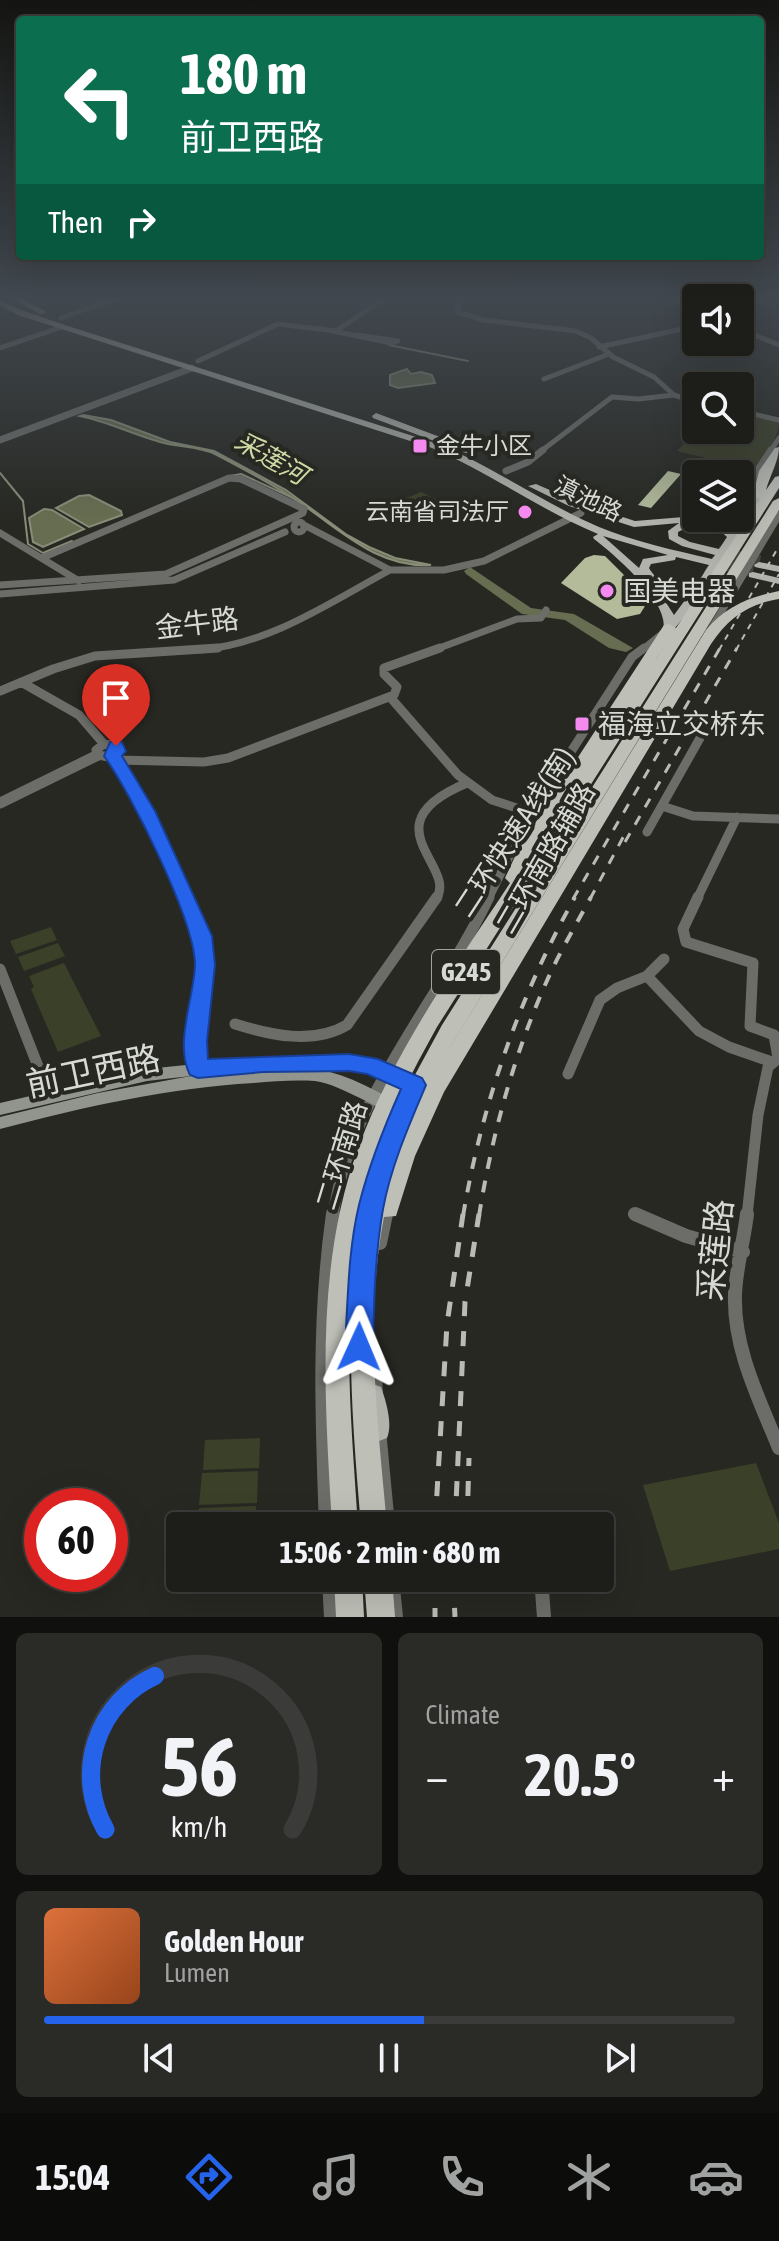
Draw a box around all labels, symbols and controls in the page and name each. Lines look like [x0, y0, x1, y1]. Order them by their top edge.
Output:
text: 180 m [180, 42, 307, 106]
icon: left [48, 48, 152, 152]
text: 前卫西路 [180, 116, 324, 158]
icon: right [119, 200, 163, 244]
text: Then [48, 205, 103, 239]
map controls [682, 284, 754, 532]
button: sound [682, 284, 754, 356]
button: search [682, 372, 754, 444]
water label: 采莲河 [230, 426, 317, 493]
place label: 金牛小区 [436, 432, 532, 459]
marker: 金牛小区 [411, 437, 429, 455]
button: layers [682, 460, 754, 532]
street label: 滇池路 [550, 471, 626, 526]
place label: 云南省司法厅 [365, 498, 509, 525]
marker: 云南省司法厅 [516, 503, 534, 521]
place label: 国美电器 [623, 575, 735, 607]
marker: 国美电器 [598, 582, 616, 600]
street label: 金牛路 [153, 602, 241, 644]
pin [82, 664, 150, 746]
icon: arrive [94, 676, 138, 720]
place label: 福海立交桥东 [598, 708, 766, 740]
marker: 福海立交桥东 [573, 715, 591, 733]
street label: 二环快速A线(南) [447, 741, 581, 923]
street label: 二环南路辅路 [489, 777, 601, 939]
road number: G245 [432, 950, 500, 994]
street label: 前卫西路 [22, 1037, 163, 1104]
street label: 二环南路 [309, 1097, 373, 1213]
street label: 采莲路 [690, 1197, 739, 1303]
position arrow [317, 1305, 401, 1389]
speed limit sign: 60 [24, 1488, 128, 1592]
text: 15:06 · 2 min · 680 m [280, 1535, 500, 1569]
text: Climate [426, 1700, 500, 1730]
text: 56 [160, 1718, 238, 1814]
text: 20.5° [524, 1740, 636, 1809]
text: − [426, 1750, 448, 1800]
text: + [712, 1750, 735, 1800]
text: km/h [170, 1810, 227, 1843]
text: Golden Hour [164, 1924, 303, 1958]
text: Lumen [164, 1958, 230, 1988]
icon: previous [137, 2036, 181, 2080]
icon: pause [367, 2036, 411, 2080]
icon: next [598, 2036, 642, 2080]
icon: directions [181, 2149, 237, 2205]
icon: music [308, 2149, 364, 2205]
icon: phone [434, 2149, 490, 2205]
icon: climate [561, 2149, 617, 2205]
icon: car [688, 2149, 744, 2205]
text: 15:04 [35, 2156, 110, 2198]

